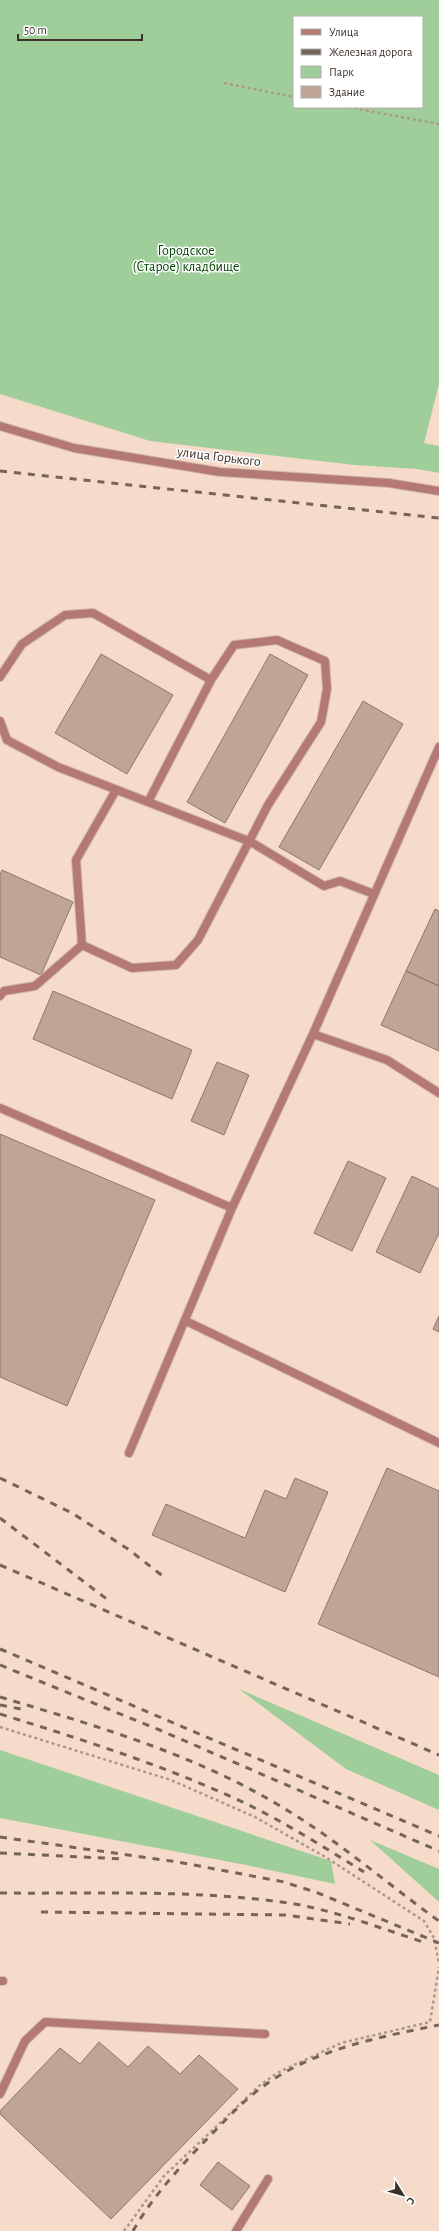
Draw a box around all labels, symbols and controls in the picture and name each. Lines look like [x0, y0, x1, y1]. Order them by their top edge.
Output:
scale bar [18, 16, 142, 42]
legend [293, 16, 423, 108]
text: 50 m [24, 24, 47, 36]
text: Улица [329, 26, 359, 38]
text: Железная дорога [329, 46, 413, 58]
text: Парк [329, 66, 354, 78]
text: Здание [329, 86, 365, 98]
park label: Городское (Старое) кладбище [132, 244, 240, 274]
street label: улица Горького [175, 445, 262, 469]
north arrow [383, 2175, 423, 2215]
text: С [404, 2195, 417, 2206]

